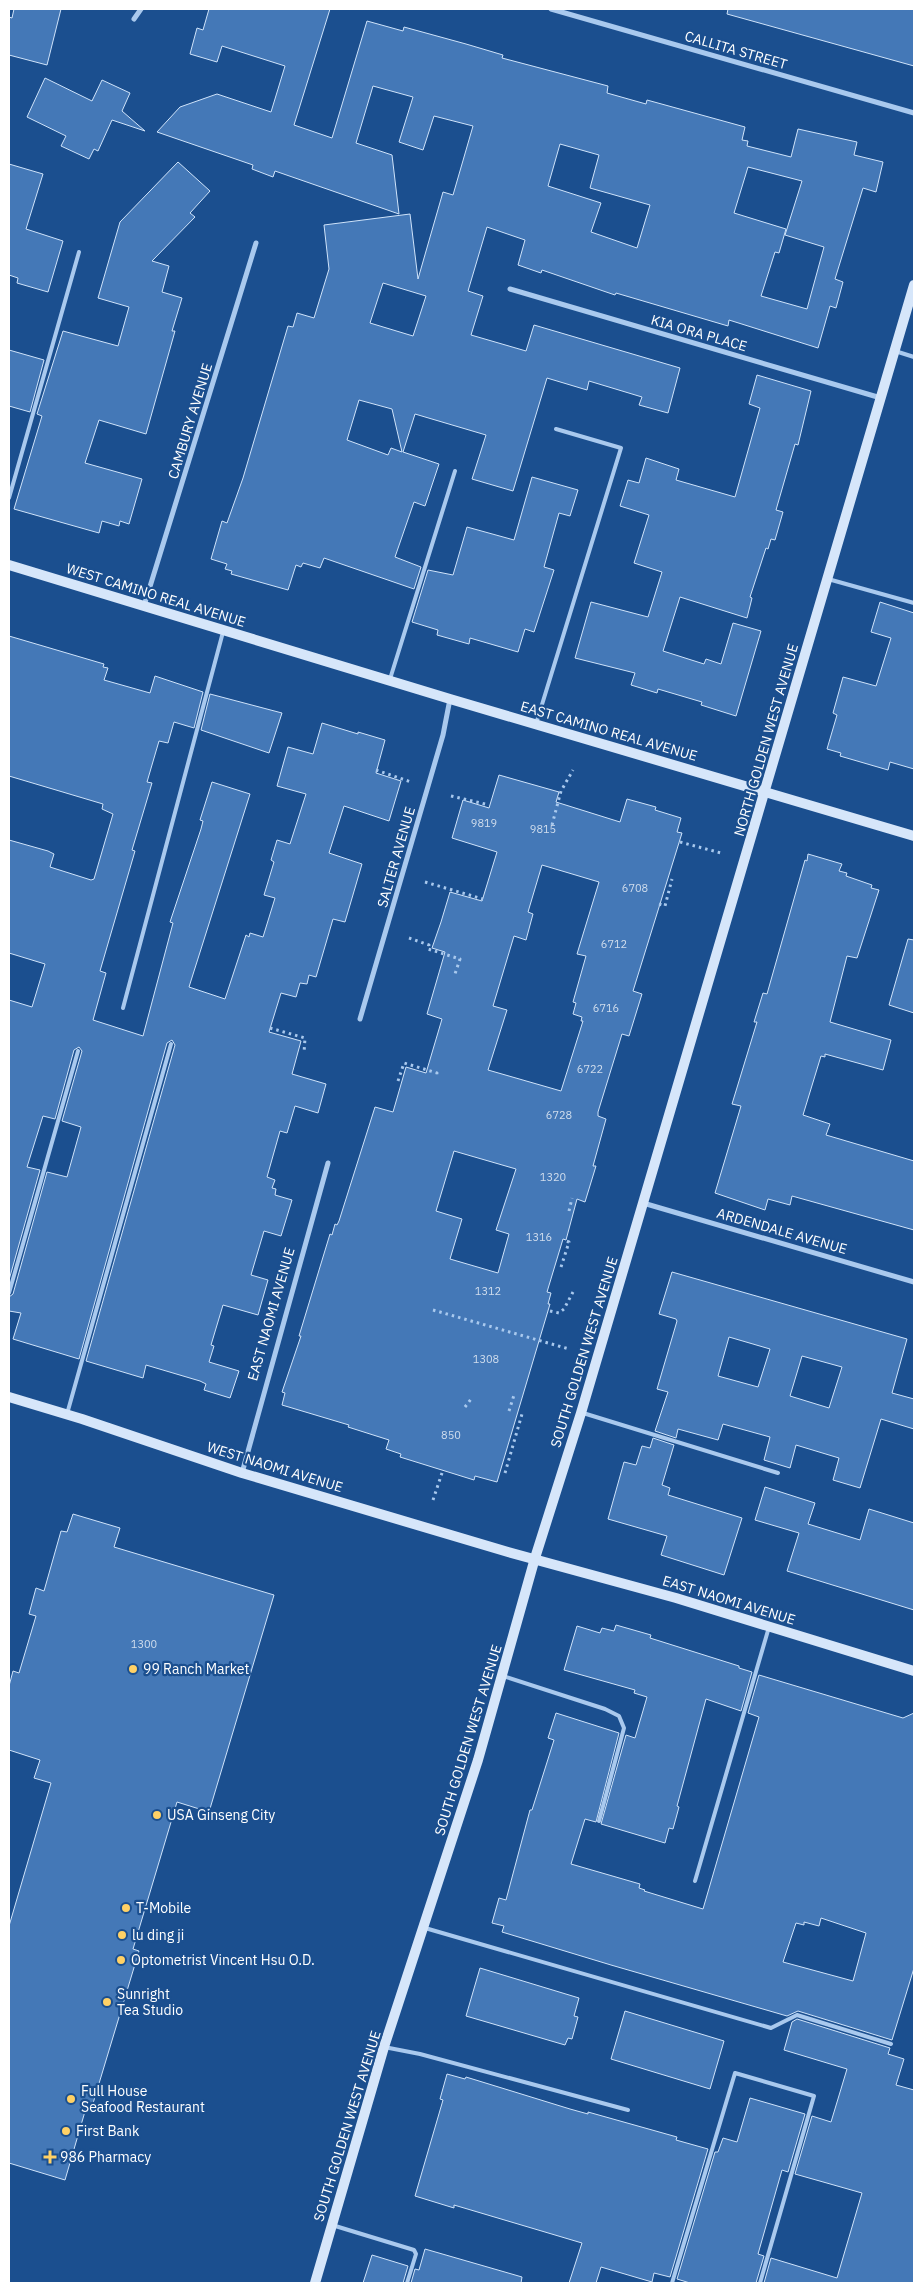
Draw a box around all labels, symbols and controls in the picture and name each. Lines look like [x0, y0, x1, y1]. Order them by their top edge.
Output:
street label: CALLITA STREET [683, 27, 789, 73]
street label: KIA ORA PLACE [649, 311, 749, 355]
street label: CAMBURY AVENUE [164, 361, 216, 481]
street label: WEST CAMINO REAL AVENUE [64, 559, 248, 631]
street label: NORTH GOLDEN WEST AVENUE [730, 642, 802, 838]
street label: EAST CAMINO REAL AVENUE [518, 697, 700, 765]
street label: SALTER AVENUE [373, 804, 419, 910]
house number: 9819 [471, 816, 497, 830]
house number: 9815 [530, 822, 556, 836]
house number: 6708 [622, 881, 648, 895]
house number: 6712 [601, 937, 627, 951]
house number: 6716 [593, 1001, 619, 1015]
house number: 6722 [577, 1062, 603, 1076]
house number: 6728 [546, 1108, 572, 1122]
house number: 1320 [540, 1170, 566, 1184]
street label: ARDENDALE AVENUE [715, 1204, 849, 1258]
house number: 1316 [526, 1230, 552, 1244]
street label: EAST NAOMI AVENUE [243, 1245, 299, 1383]
street label: SOUTH GOLDEN WEST AVENUE [546, 1254, 622, 1450]
house number: 1312 [475, 1284, 501, 1298]
house number: 1308 [473, 1352, 499, 1366]
house number: 850 [441, 1428, 461, 1442]
street label: WEST NAOMI AVENUE [205, 1438, 345, 1496]
street label: EAST NAOMI AVENUE [660, 1571, 798, 1629]
house number: 1300 [131, 1637, 157, 1651]
street label: SOUTH GOLDEN WEST AVENUE [430, 1642, 506, 1838]
place label: 99 Ranch Market [143, 1660, 249, 1678]
marker: 99 Ranch Market [127, 1663, 139, 1675]
place label: USA Ginseng City [167, 1806, 275, 1824]
marker: USA Ginseng City [151, 1809, 163, 1821]
place label: T-Mobile [136, 1899, 192, 1917]
marker: T-Mobile [120, 1902, 132, 1914]
place label: lu ding ji [132, 1926, 184, 1944]
marker: lu ding ji [116, 1929, 128, 1941]
place label: Optometrist Vincent Hsu O.D. [131, 1951, 315, 1969]
marker: Optometrist Vincent Hsu O.D. [115, 1954, 127, 1966]
place label: Sunright Tea Studio [117, 1985, 183, 2019]
marker: Sunright Tea Studio [101, 1996, 113, 2008]
street label: SOUTH GOLDEN WEST AVENUE [309, 2028, 385, 2224]
place label: Full House Seafood Restaurant [81, 2082, 205, 2116]
marker: Full House Seafood Restaurant [65, 2093, 77, 2105]
place label: First Bank [76, 2122, 140, 2140]
marker: First Bank [60, 2125, 72, 2137]
place label: 986 Pharmacy [60, 2148, 151, 2166]
marker: 986 Pharmacy [44, 2151, 56, 2163]

